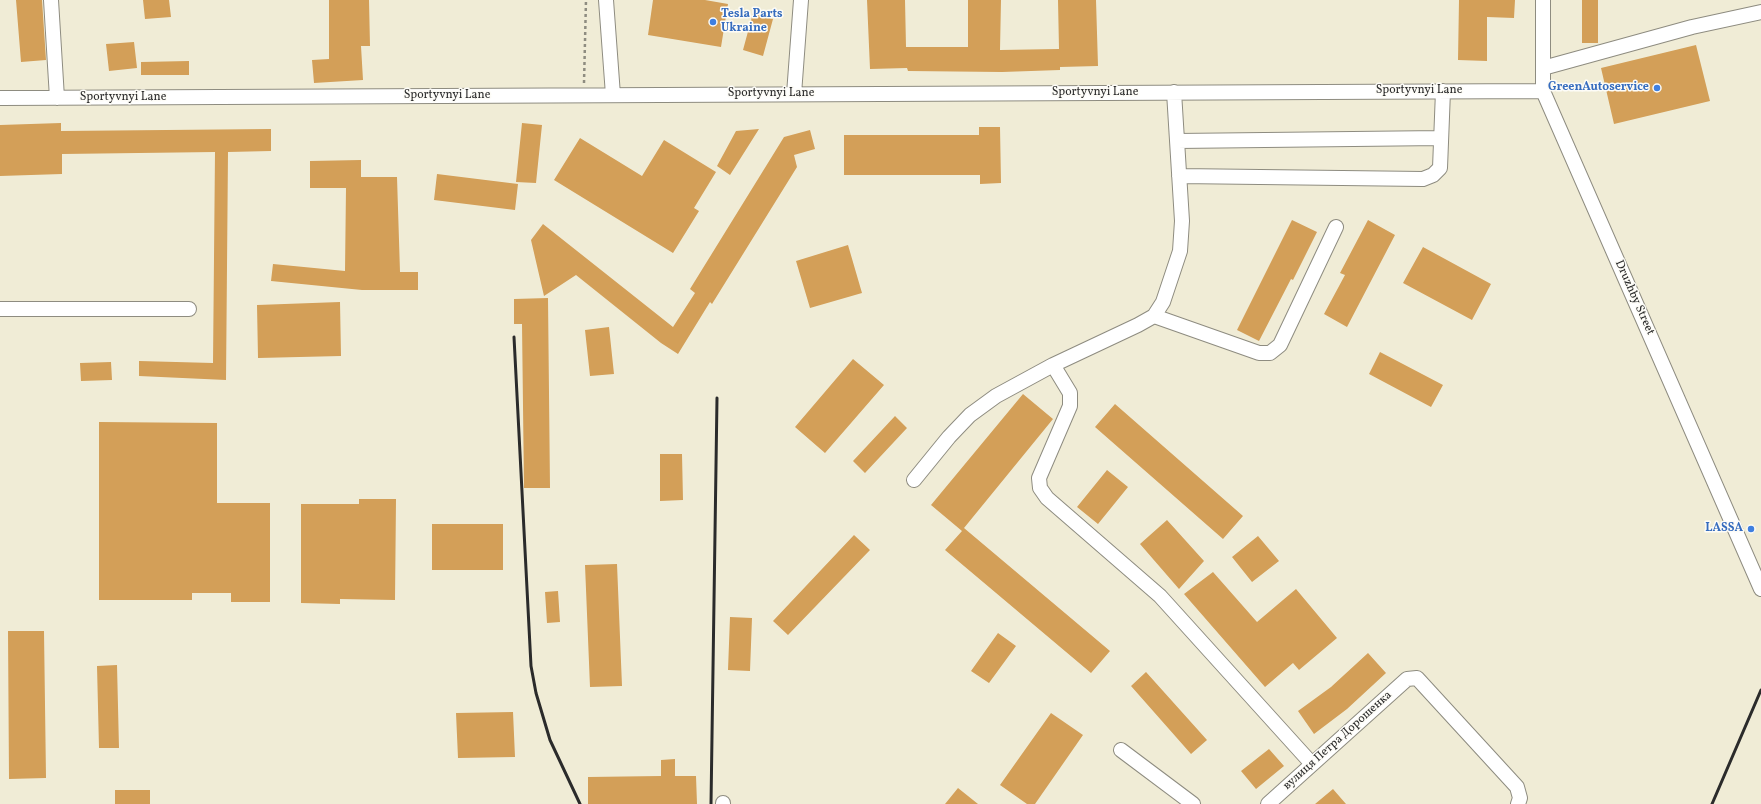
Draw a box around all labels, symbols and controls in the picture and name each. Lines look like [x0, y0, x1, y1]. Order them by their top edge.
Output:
place label: Tesla Parts Ukraine [721, 8, 783, 36]
marker: Tesla Parts Ukraine [708, 17, 718, 27]
place label: GreenAutoservice [1548, 81, 1649, 95]
marker: GreenAutoservice [1652, 83, 1662, 93]
street label: Sportyvnyi Lane [1376, 84, 1462, 98]
street label: Sportyvnyi Lane [1052, 86, 1138, 100]
street label: Sportyvnyi Lane [728, 87, 814, 101]
street label: Sportyvnyi Lane [404, 89, 490, 103]
street label: Sportyvnyi Lane [80, 91, 166, 105]
street label: Druzhby Street [1611, 258, 1657, 338]
place label: LASSA [1705, 522, 1743, 536]
marker: LASSA [1746, 524, 1756, 534]
street label: вулиця Петра Дорошенка [1281, 688, 1395, 794]

